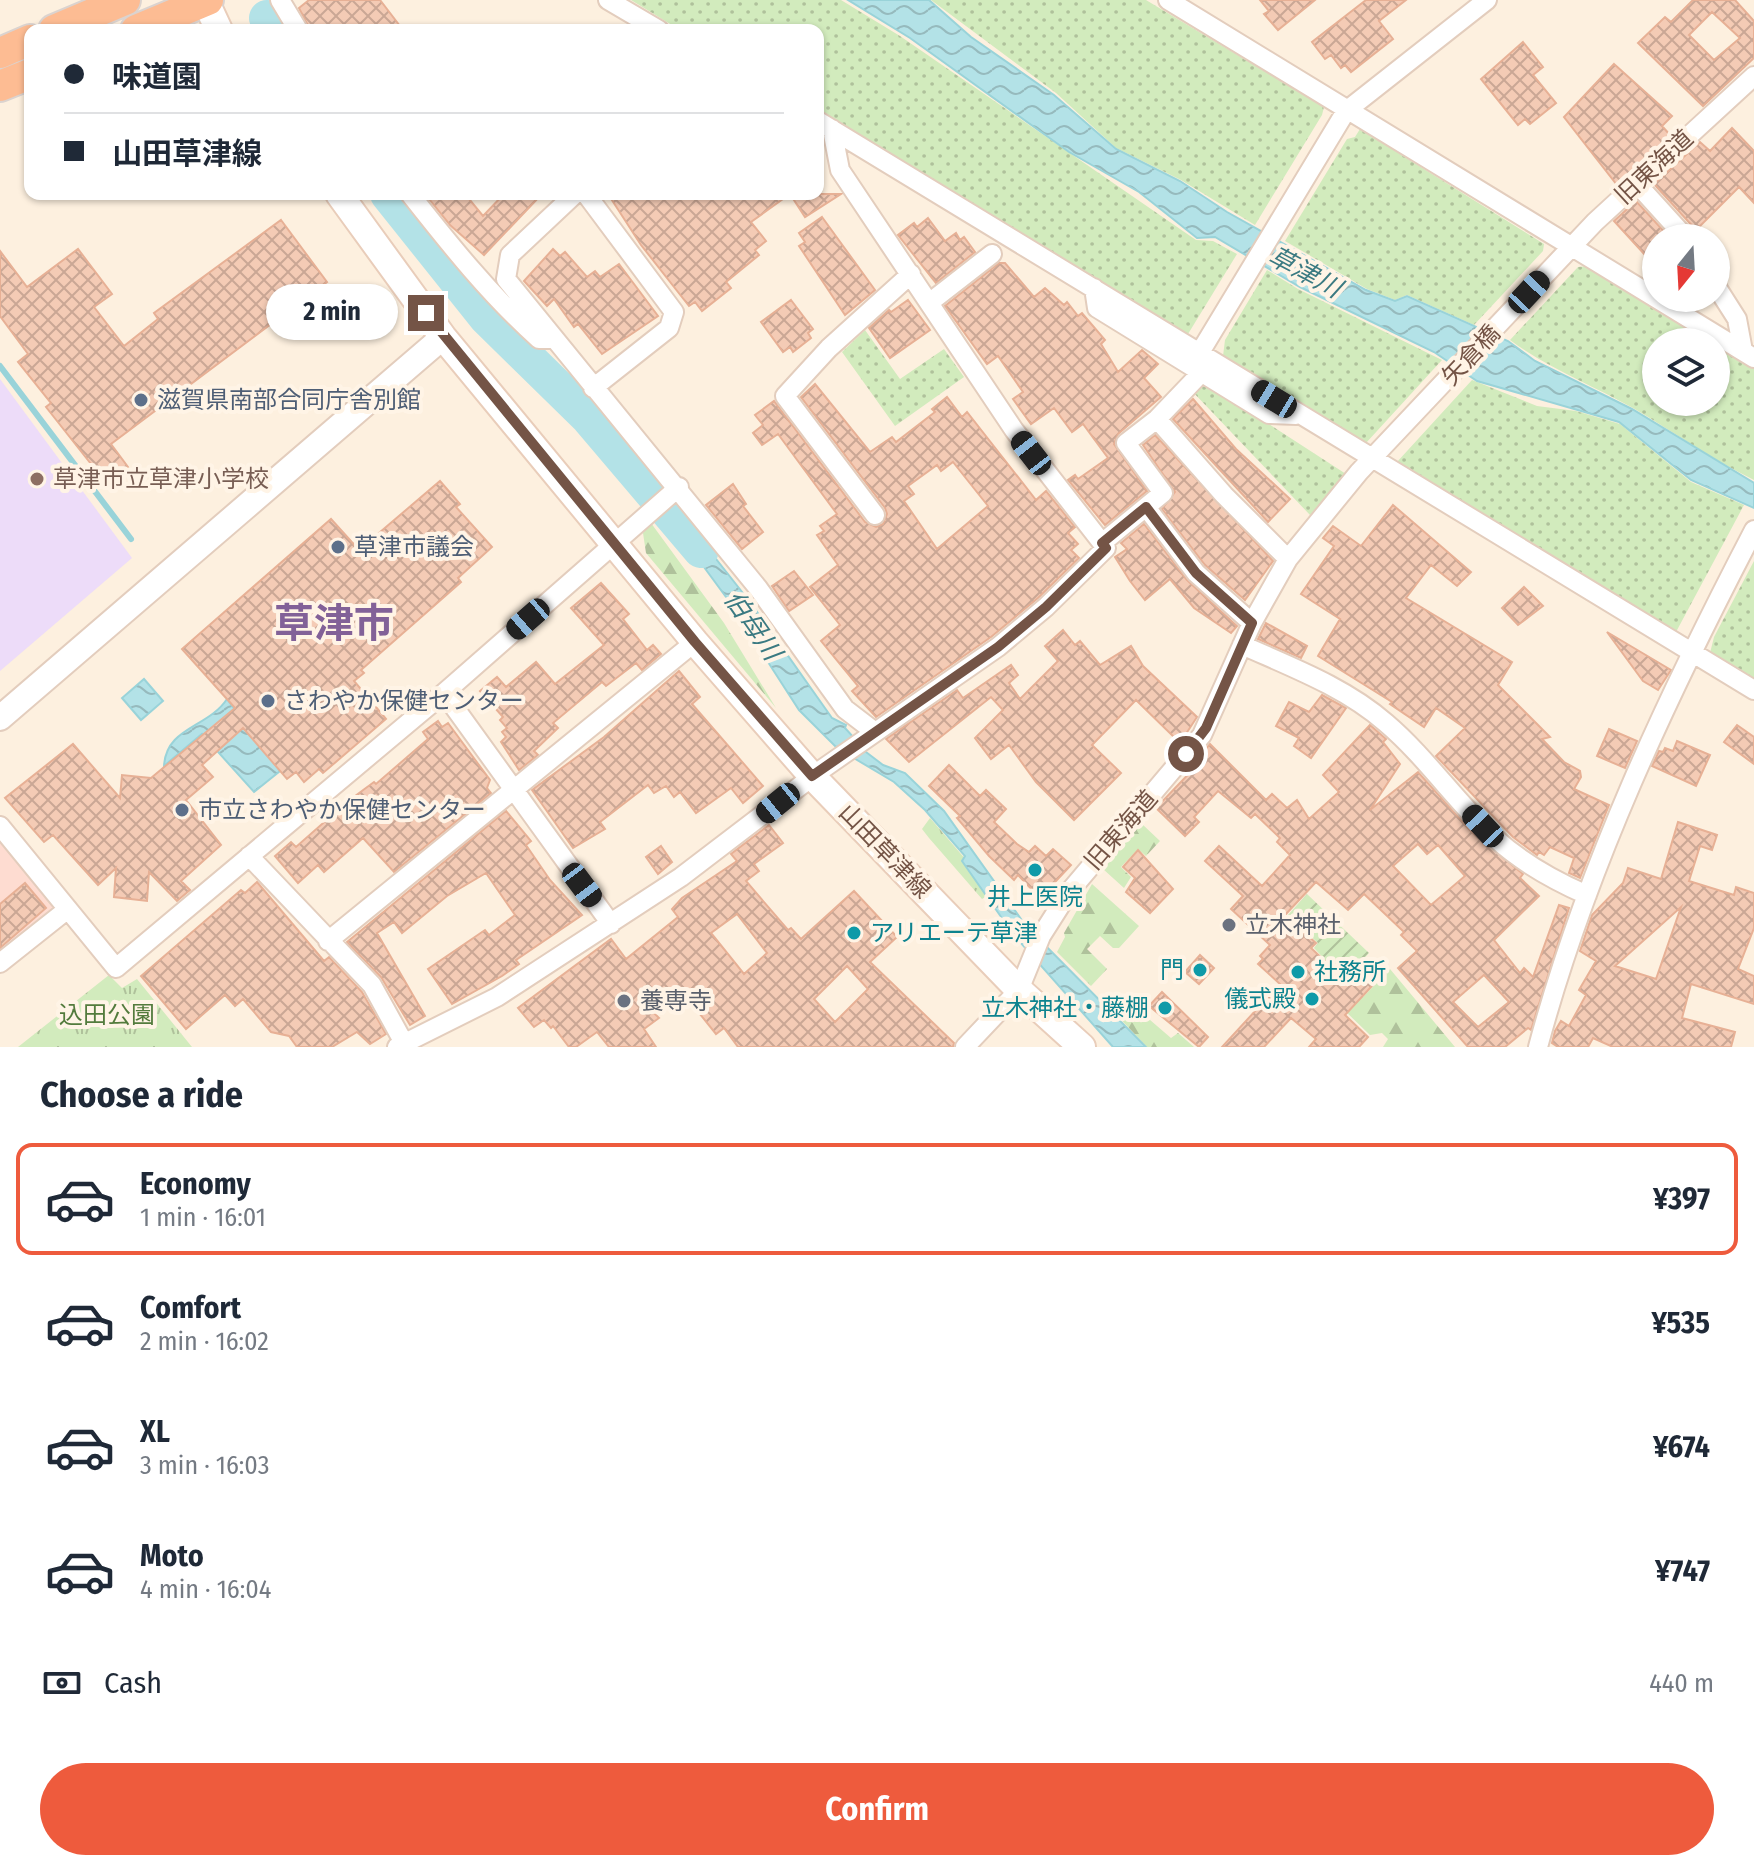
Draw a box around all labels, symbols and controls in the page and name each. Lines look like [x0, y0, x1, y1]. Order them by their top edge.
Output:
text: 味道園 [112, 59, 202, 95]
street label: 旧東海道 [1609, 124, 1699, 210]
text: 山田草津線 [112, 136, 262, 172]
north arrow [1642, 224, 1730, 312]
map controls [1642, 224, 1730, 416]
water label: 草津川 [1263, 240, 1349, 306]
car [1504, 266, 1554, 318]
callout: 2 min [266, 285, 398, 341]
route end [408, 295, 444, 331]
text: 2 min [303, 296, 361, 327]
street label: 矢倉橋 [1436, 319, 1506, 391]
button: layers [1642, 328, 1730, 416]
car [1247, 376, 1301, 422]
place label: 滋賀県南部合同庁舎別館 [157, 386, 421, 414]
marker: 滋賀県南部合同庁舎別館 [132, 391, 150, 409]
car [1007, 427, 1055, 479]
place label: 草津市立草津小学校 [53, 465, 269, 493]
marker: 草津市立草津小学校 [28, 470, 46, 488]
place label: 草津市議会 [354, 533, 474, 561]
marker: 草津市議会 [329, 538, 347, 556]
water label: 伯母川 [718, 584, 789, 669]
car [502, 594, 554, 644]
district label: 草津市 [274, 600, 394, 648]
place label: さわやか保健センター [284, 687, 524, 715]
marker: さわやか保健センター [259, 692, 277, 710]
route start [1168, 736, 1204, 772]
car [752, 779, 804, 827]
street label: 旧東海道 [1079, 785, 1163, 875]
place label: 市立さわやか保健センター [198, 796, 486, 824]
street label: 山田草津線 [833, 798, 937, 904]
car [1458, 800, 1508, 852]
marker: 市立さわやか保健センター [173, 801, 191, 819]
car [558, 859, 606, 911]
marker: 井上医院 [1026, 861, 1044, 879]
place label: 井上医院 [987, 883, 1083, 911]
place label: 立木神社 [1245, 911, 1341, 939]
marker: 立木神社 [1220, 916, 1238, 934]
place label: アリエーテ草津 [870, 919, 1038, 947]
marker: アリエーテ草津 [845, 924, 863, 942]
place label: 門 [1160, 956, 1184, 984]
place label: 社務所 [1314, 958, 1386, 986]
marker: 門 [1191, 961, 1209, 979]
marker: 社務所 [1289, 963, 1307, 981]
place label: 儀式殿 [1224, 985, 1296, 1013]
place label: 養専寺 [640, 987, 712, 1015]
marker: 儀式殿 [1303, 990, 1321, 1008]
marker: 養専寺 [615, 992, 633, 1010]
place label: 立木神社・藤棚 [981, 994, 1149, 1022]
marker: 立木神社・藤棚 [1156, 999, 1174, 1017]
park label: 込田公園 [59, 1001, 155, 1029]
text: Choose a ride [40, 1073, 243, 1117]
icon: car [44, 1163, 116, 1235]
text: Economy [140, 1166, 251, 1202]
text: ¥397 [1653, 1181, 1710, 1217]
text: 1 min · 16:01 [140, 1202, 266, 1233]
icon: car [44, 1287, 116, 1359]
text: Comfort [140, 1290, 241, 1326]
text: ¥535 [1651, 1305, 1710, 1341]
text: 2 min · 16:02 [140, 1326, 269, 1357]
icon: car [44, 1411, 116, 1483]
text: XL [140, 1414, 170, 1450]
text: ¥674 [1653, 1429, 1710, 1465]
text: 3 min · 16:03 [140, 1450, 269, 1481]
icon: car [44, 1535, 116, 1607]
text: Moto [140, 1538, 204, 1574]
text: ¥747 [1655, 1553, 1710, 1589]
text: 4 min · 16:04 [140, 1574, 271, 1605]
icon: cash [40, 1661, 84, 1705]
text: Cash [104, 1665, 162, 1701]
text: 440 m [1649, 1668, 1714, 1699]
button: Confirm [40, 1763, 1714, 1855]

